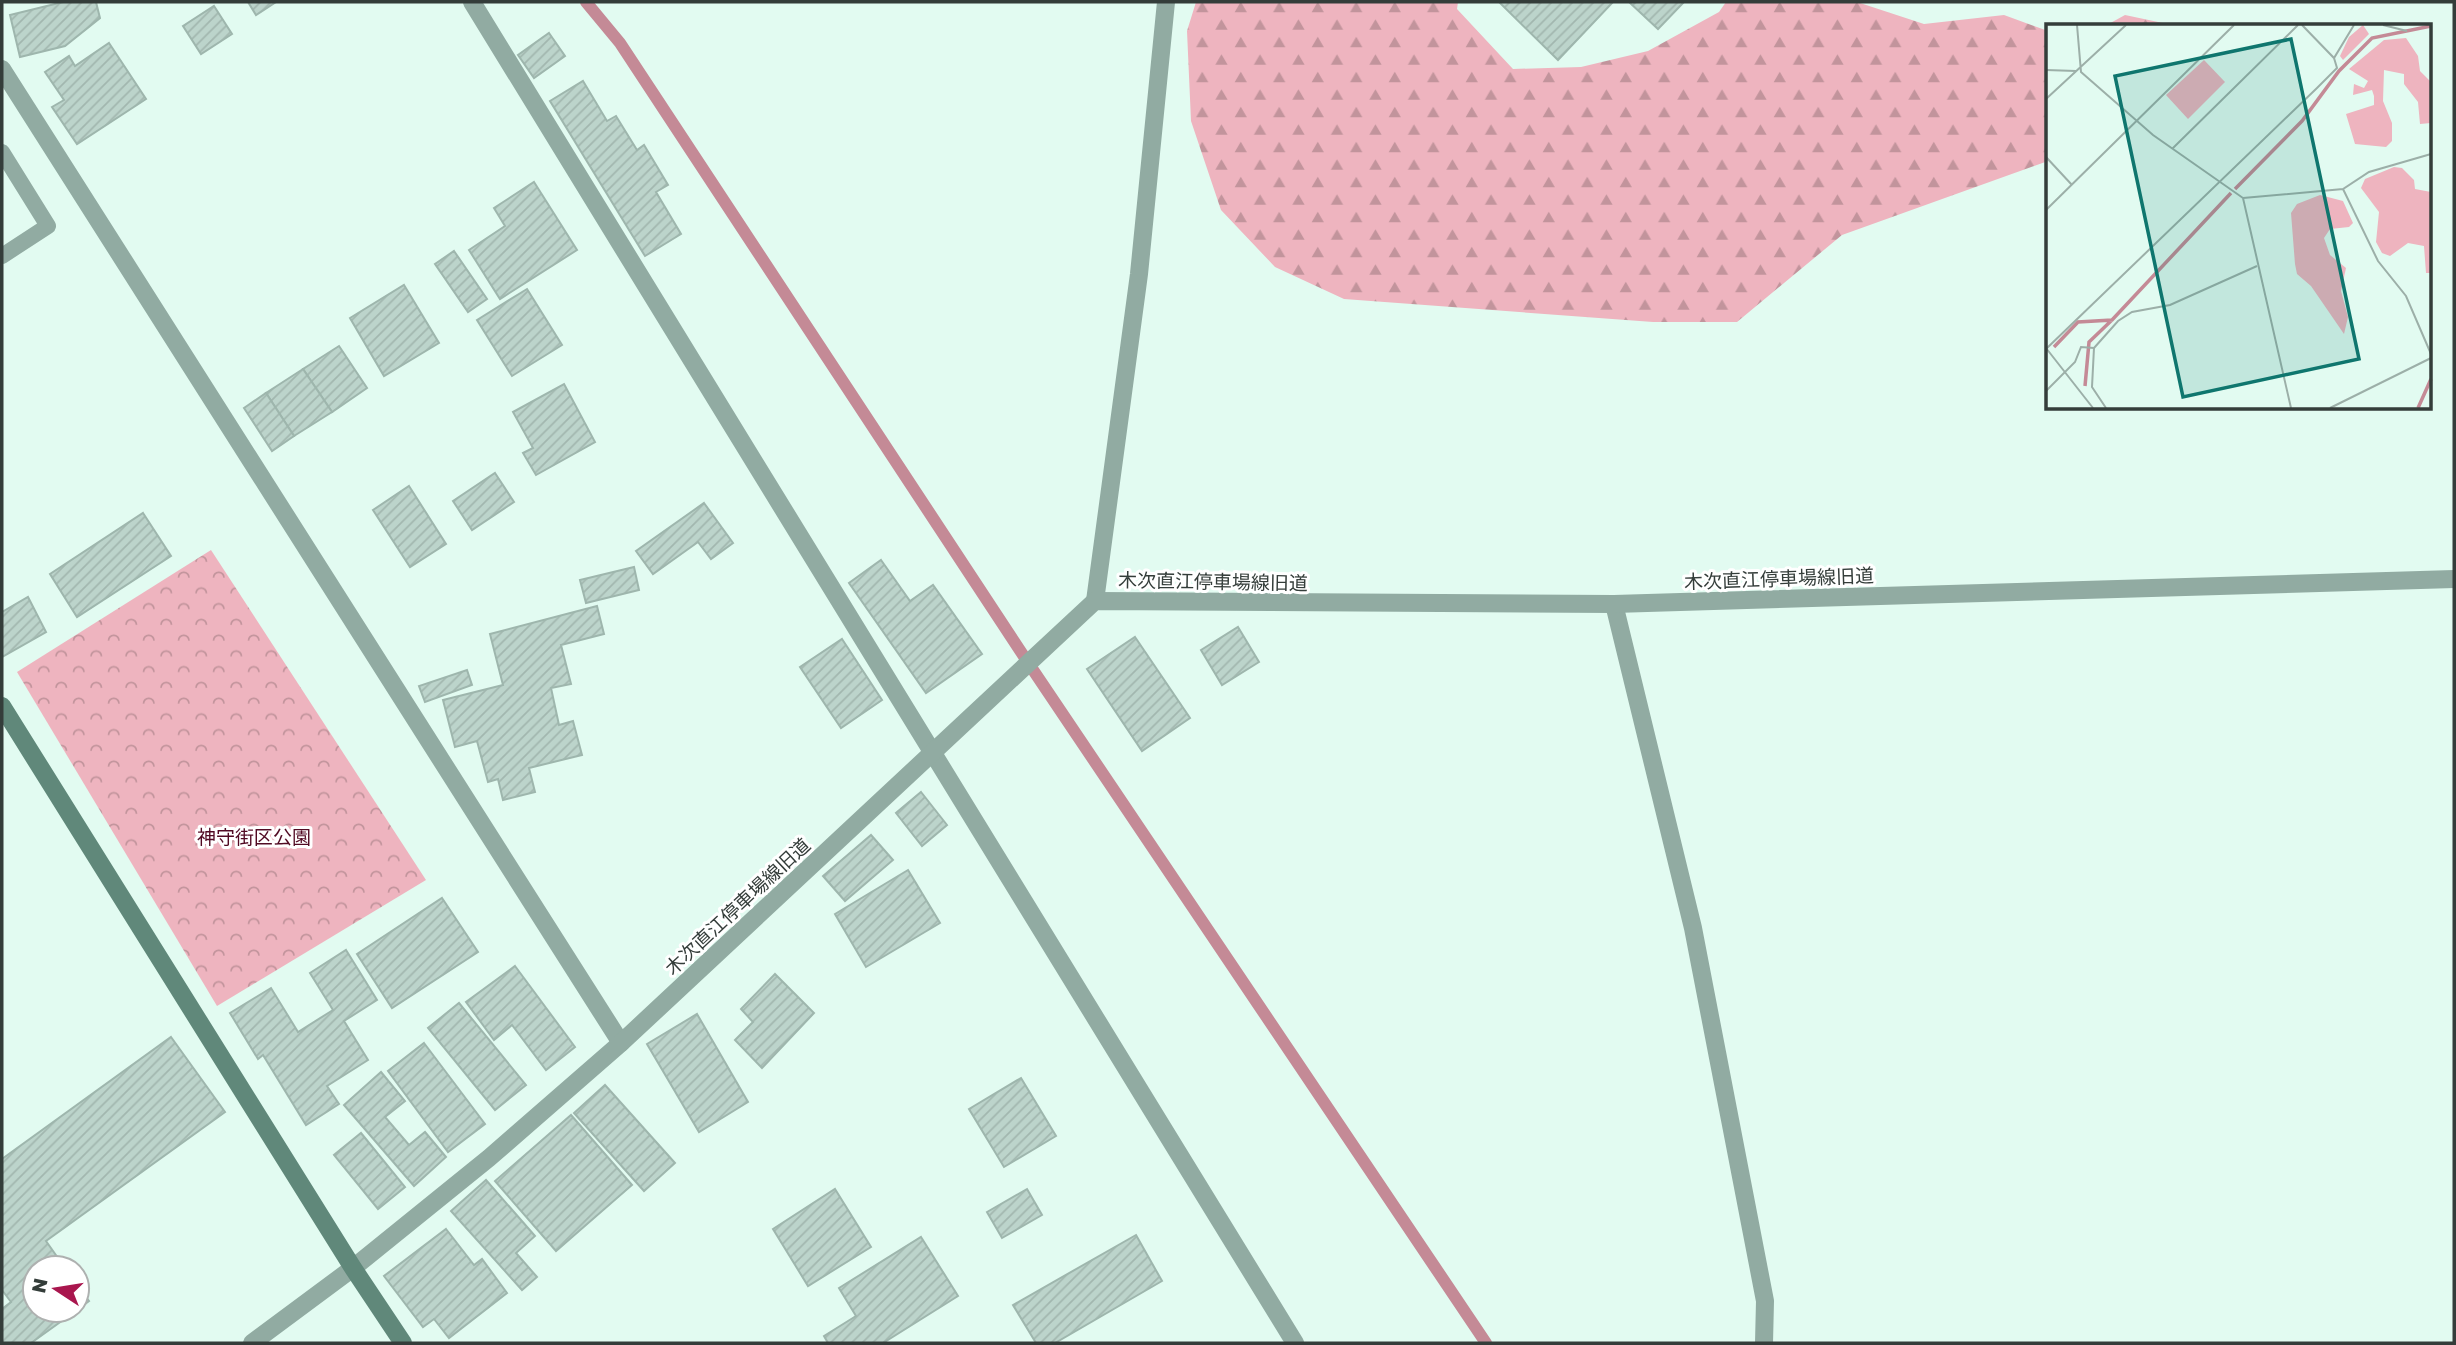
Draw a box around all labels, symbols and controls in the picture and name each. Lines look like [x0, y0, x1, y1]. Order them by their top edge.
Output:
inset map [2046, 24, 2432, 410]
street label: 木次直江停車場線旧道 [1684, 563, 1874, 593]
street label: 木次直江停車場線旧道 [1118, 568, 1308, 594]
park label: 神守街区公園 [197, 825, 311, 848]
street label: 木次直江停車場線旧道 [660, 833, 814, 979]
north arrow [21, 1254, 91, 1324]
text: N [26, 1276, 52, 1295]

